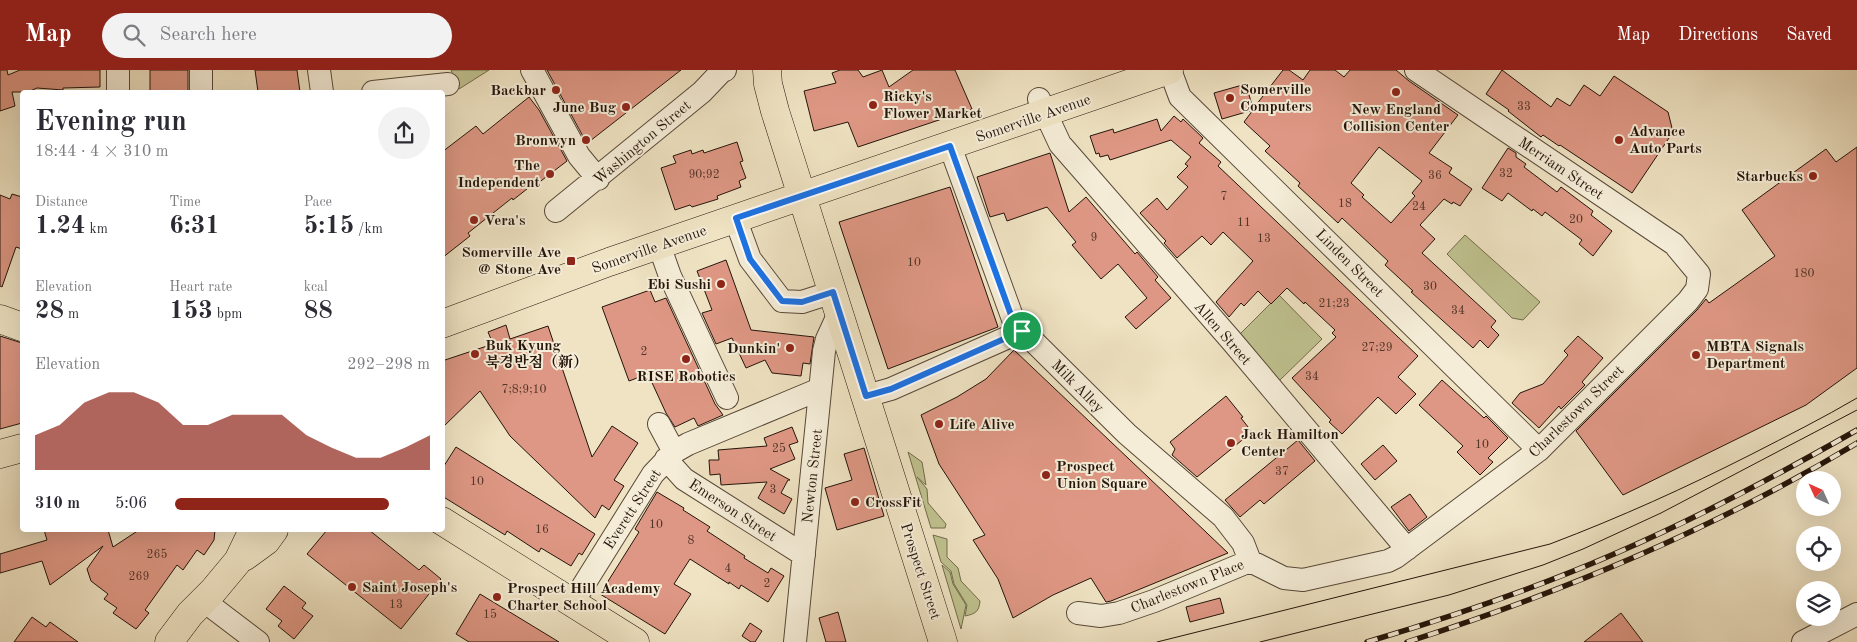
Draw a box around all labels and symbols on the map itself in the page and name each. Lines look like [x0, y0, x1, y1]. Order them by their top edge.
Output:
place label: Somerville Computers [1240, 83, 1311, 115]
place label: Backbar [490, 84, 546, 99]
marker: Backbar [550, 84, 562, 96]
marker: New England Collision Center [1390, 86, 1402, 98]
place label: Ricky's Flower Market [883, 90, 983, 122]
marker: Somerville Computers [1224, 92, 1236, 104]
street label: Somerville Avenue [974, 93, 1093, 146]
street label: Washington Street [591, 98, 694, 188]
marker: Ricky's Flower Market [867, 99, 879, 111]
place label: June Bug [553, 101, 617, 116]
marker: June Bug [620, 101, 632, 113]
house number: 33 [1517, 101, 1531, 113]
place label: New England Collision Center [1343, 103, 1450, 135]
place label: Advance Auto Parts [1629, 125, 1702, 157]
place label: Bronwyn [515, 134, 576, 149]
marker: Bronwyn [580, 134, 592, 146]
marker: Advance Auto Parts [1613, 134, 1625, 146]
street label: Merriam Street [1515, 135, 1605, 203]
place label: The Independent [457, 159, 541, 191]
marker: The Independent [544, 168, 556, 180]
house number: 32 [1499, 168, 1513, 180]
house number: 90;92 [688, 169, 720, 181]
house number: 36 [1428, 170, 1442, 182]
place label: Starbucks [1736, 170, 1803, 185]
marker: Starbucks [1807, 170, 1819, 182]
house number: 7 [1221, 191, 1227, 203]
house number: 18 [1338, 198, 1352, 210]
house number: 24 [1412, 201, 1426, 213]
marker: Vera's [468, 214, 480, 226]
place label: Vera's [484, 214, 525, 229]
house number: 20 [1569, 214, 1583, 226]
house number: 11 [1237, 217, 1251, 229]
street label: Somerville Avenue [590, 224, 709, 277]
street label: Linden Street [1312, 227, 1386, 301]
house number: 9 [1091, 232, 1097, 244]
house number: 13 [1257, 233, 1271, 245]
place label: Somerville Ave @ Stone Ave [461, 246, 561, 278]
marker: Somerville Ave @ Stone Ave [565, 255, 577, 267]
house number: 10 [907, 257, 921, 269]
house number: 180 [1794, 268, 1814, 280]
place label: Ebi Sushi [647, 278, 711, 293]
marker: Ebi Sushi [715, 278, 727, 290]
house number: 30 [1423, 281, 1437, 293]
house number: 21;23 [1318, 298, 1350, 310]
street label: Allen Street [1190, 299, 1253, 369]
house number: 34 [1451, 305, 1465, 317]
pin [1001, 310, 1043, 352]
place label: Buk Kyung 북경반점（新） [485, 339, 588, 371]
place label: MBTA Signals Department [1706, 340, 1804, 372]
place label: Dunkin' [727, 342, 780, 357]
marker: Dunkin' [784, 342, 796, 354]
house number: 27;29 [1361, 342, 1393, 354]
house number: 2 [641, 346, 647, 358]
marker: Buk Kyung 북경반점（新） [469, 348, 481, 360]
marker: MBTA Signals Department [1690, 349, 1702, 361]
marker: RISE Robotics [680, 353, 692, 365]
street label: Milk Alley [1048, 358, 1106, 416]
street label: Charlestown Street [1527, 363, 1627, 461]
place label: RISE Robotics [637, 370, 735, 385]
house number: 34 [1305, 371, 1319, 383]
house number: 7;8;9;10 [502, 384, 546, 396]
marker: Life Alive [933, 418, 945, 430]
place label: Life Alive [949, 418, 1015, 433]
street label: Newton Street [801, 428, 826, 524]
place label: Jack Hamilton Center [1241, 428, 1339, 460]
marker: Jack Hamilton Center [1225, 437, 1237, 449]
house number: 10 [1475, 439, 1489, 451]
house number: 25 [772, 442, 786, 455]
place label: Prospect Union Square [1056, 460, 1147, 492]
house number: 37 [1275, 466, 1289, 478]
street label: Everett Street [602, 467, 665, 552]
marker: Prospect Union Square [1040, 469, 1052, 481]
north arrow [1796, 471, 1841, 516]
house number: 10 [470, 476, 484, 488]
street label: Emerson Street [686, 477, 779, 545]
house number: 3 [770, 484, 776, 496]
marker: CrossFit [849, 496, 861, 508]
place label: CrossFit [865, 496, 922, 511]
house number: 10 [649, 519, 663, 531]
street label: Prospect Street [897, 521, 942, 622]
house number: 16 [535, 524, 549, 536]
house number: 8 [688, 535, 695, 547]
house number: 265 [147, 548, 167, 561]
street label: Charlestown Place [1129, 558, 1246, 617]
house number: 4 [725, 563, 732, 575]
house number: 269 [129, 571, 149, 583]
house number: 2 [764, 578, 770, 590]
marker: Saint Joseph's [346, 581, 358, 593]
place label: Saint Joseph's [362, 581, 457, 596]
place label: Prospect Hill Academy Charter School [507, 582, 661, 614]
marker: Prospect Hill Academy Charter School [491, 591, 503, 603]
house number: 13 [389, 599, 403, 611]
house number: 15 [483, 608, 497, 621]

